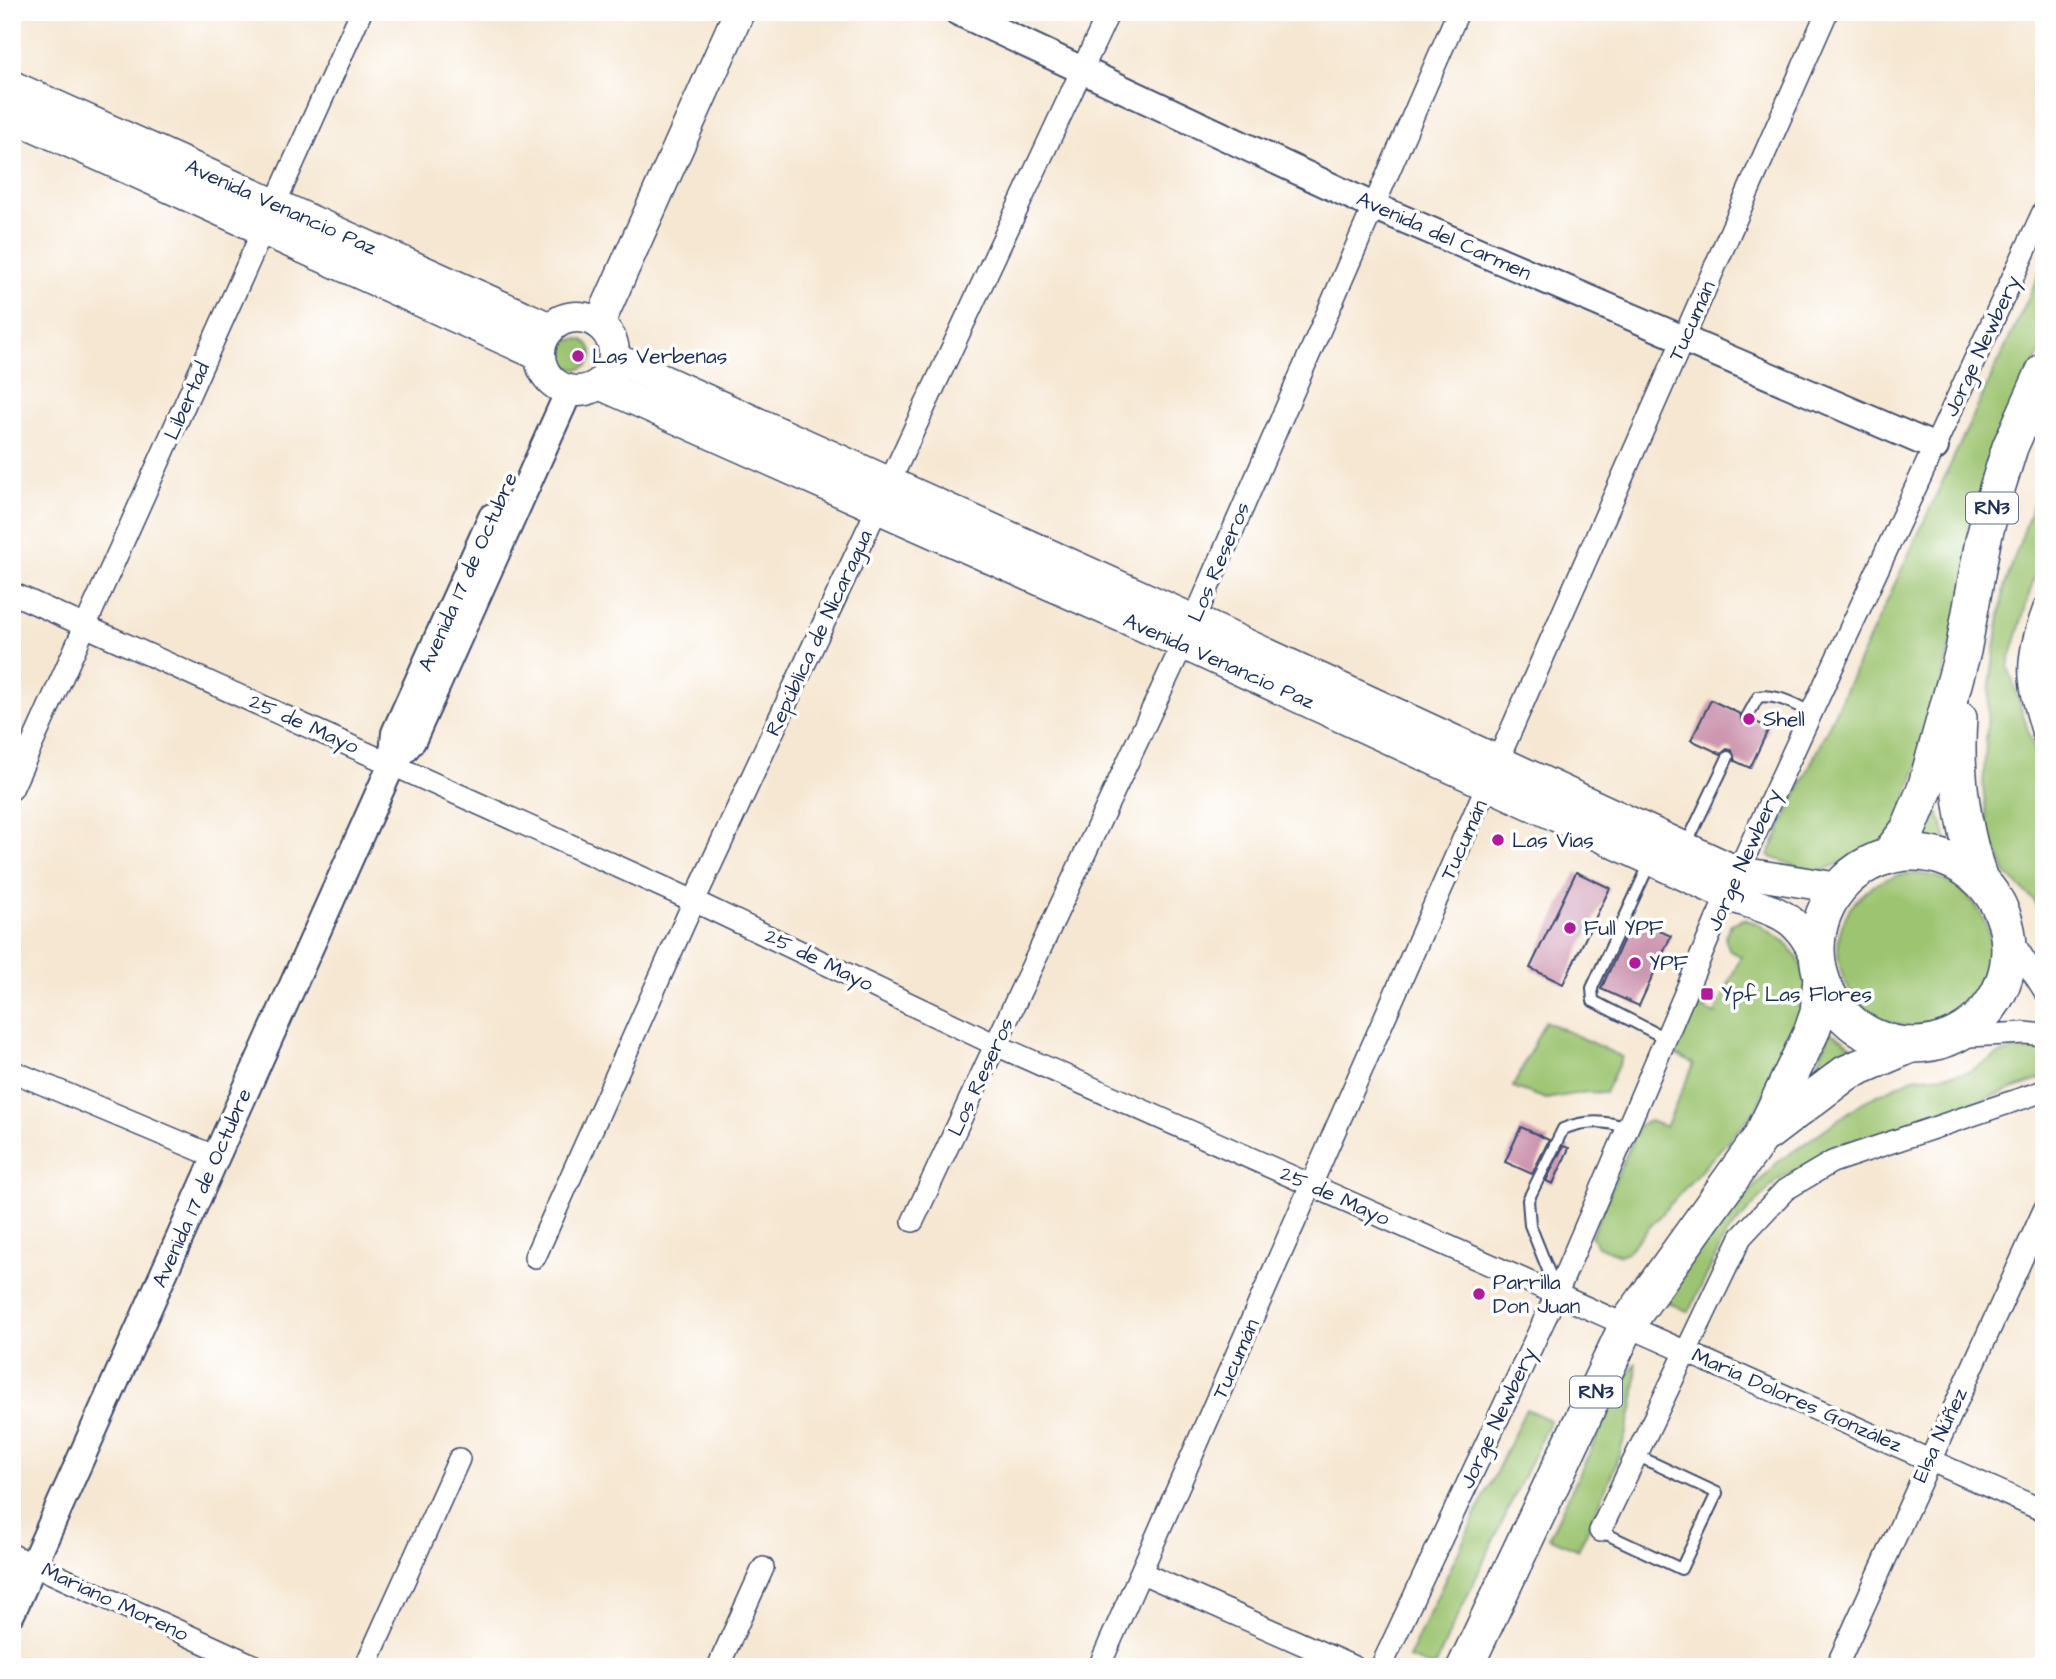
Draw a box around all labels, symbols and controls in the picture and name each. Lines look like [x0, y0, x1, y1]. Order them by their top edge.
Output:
street label: Avenida Venancio Paz [181, 152, 382, 263]
street label: Avenida del Carmen [1352, 184, 1536, 288]
street label: Jorge Newbery [1937, 270, 2029, 422]
street label: Tucumán [1661, 276, 1723, 366]
place label: Las Verbenas [592, 342, 727, 371]
marker: Las Verbenas [570, 348, 586, 364]
street label: Libertad [157, 357, 217, 445]
street label: Avenida 17 de Octubre [411, 468, 525, 676]
road number: RN3 [1966, 492, 2018, 524]
street label: Los Reseros [1181, 498, 1257, 626]
street label: República de Nicaragua [758, 525, 882, 742]
street label: Avenida Venancio Paz [1119, 606, 1320, 717]
street label: 25 de Mayo [244, 687, 364, 763]
place label: Shell [1763, 705, 1805, 734]
marker: Shell [1741, 711, 1757, 727]
street label: Jorge Newbery [1700, 784, 1790, 937]
street label: Tucumán [1433, 795, 1495, 885]
place label: Las Vias [1512, 826, 1594, 855]
marker: Las Vias [1490, 832, 1506, 848]
place label: Full YPF [1584, 914, 1664, 943]
marker: Full YPF [1562, 920, 1578, 936]
street label: 25 de Mayo [759, 921, 878, 1001]
place label: YPF [1649, 949, 1689, 978]
marker: YPF [1627, 955, 1643, 971]
place label: Ypf Las Flores [1721, 980, 1872, 1010]
marker: Ypf Las Flores [1699, 986, 1715, 1002]
street label: Los Reseros [941, 1013, 1021, 1141]
street label: Avenida 17 de Octubre [145, 1084, 259, 1292]
street label: 25 de Mayo [1275, 1159, 1395, 1235]
place label: Parrilla Don Juan [1493, 1268, 1580, 1321]
marker: Parrilla Don Juan [1471, 1286, 1487, 1302]
street label: Tucumán [1205, 1314, 1267, 1404]
street label: María Dolores González [1687, 1341, 1907, 1460]
street label: Jorge Newbery [1453, 1342, 1545, 1494]
road number: RN3 [1570, 1376, 1622, 1408]
street label: Elsa Núñez [1905, 1382, 1975, 1487]
street label: Mariano Moreno [37, 1555, 193, 1649]

